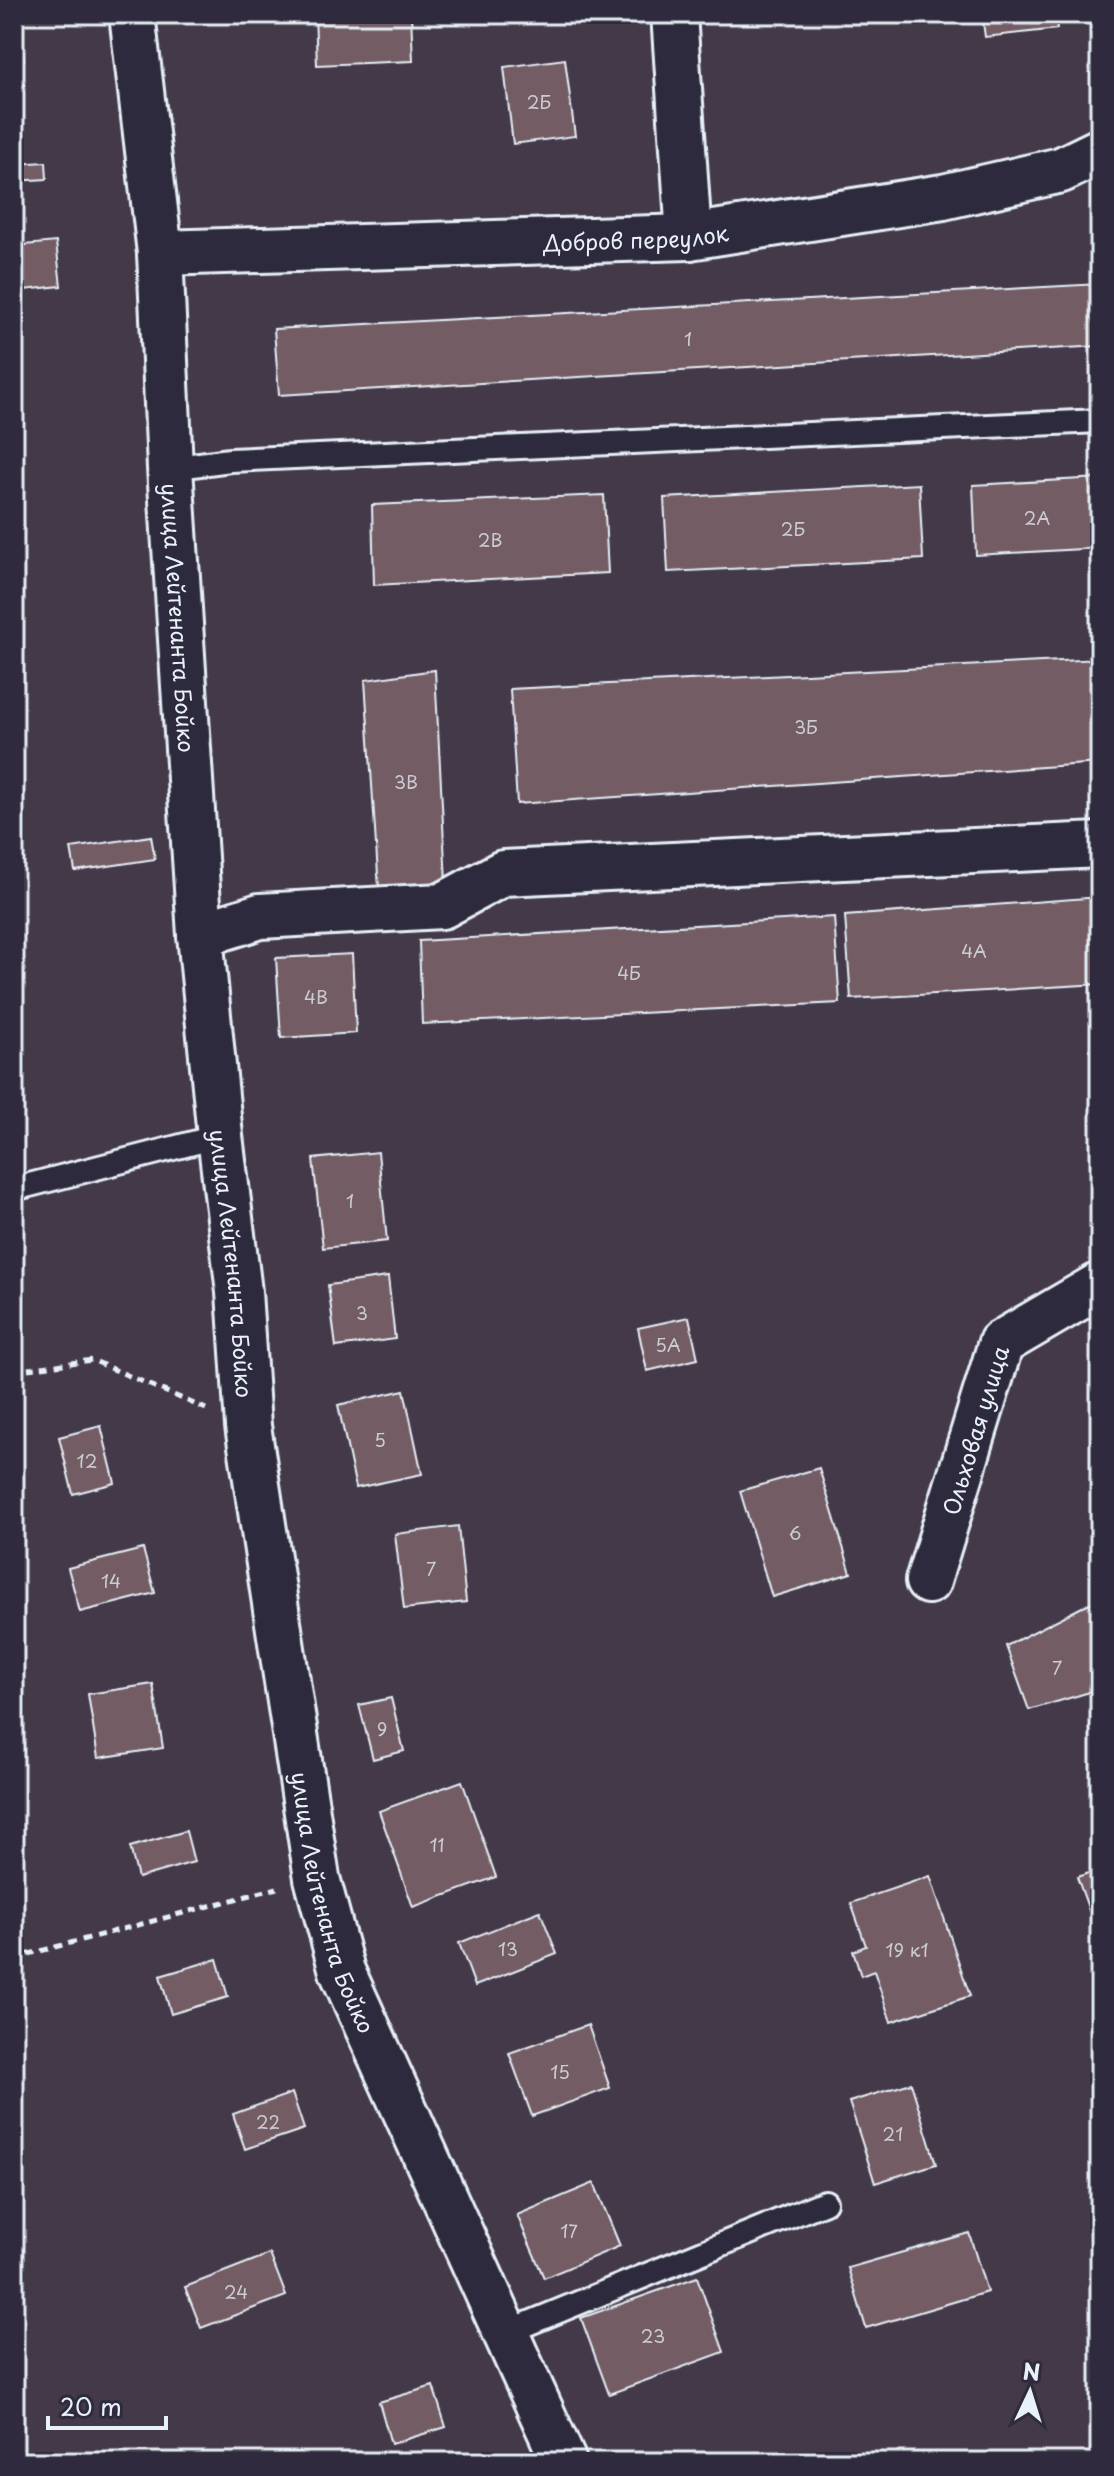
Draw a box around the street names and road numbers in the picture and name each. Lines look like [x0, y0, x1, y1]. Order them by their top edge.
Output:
street label: Добров переулок [542, 214, 731, 258]
street label: улица Лейтенанта Бойко [155, 482, 205, 754]
street label: улица Лейтенанта Бойко [203, 1128, 263, 1399]
street label: Ольховая улица [933, 1341, 1016, 1519]
street label: улица Лейтенанта Бойко [284, 1769, 384, 2038]

